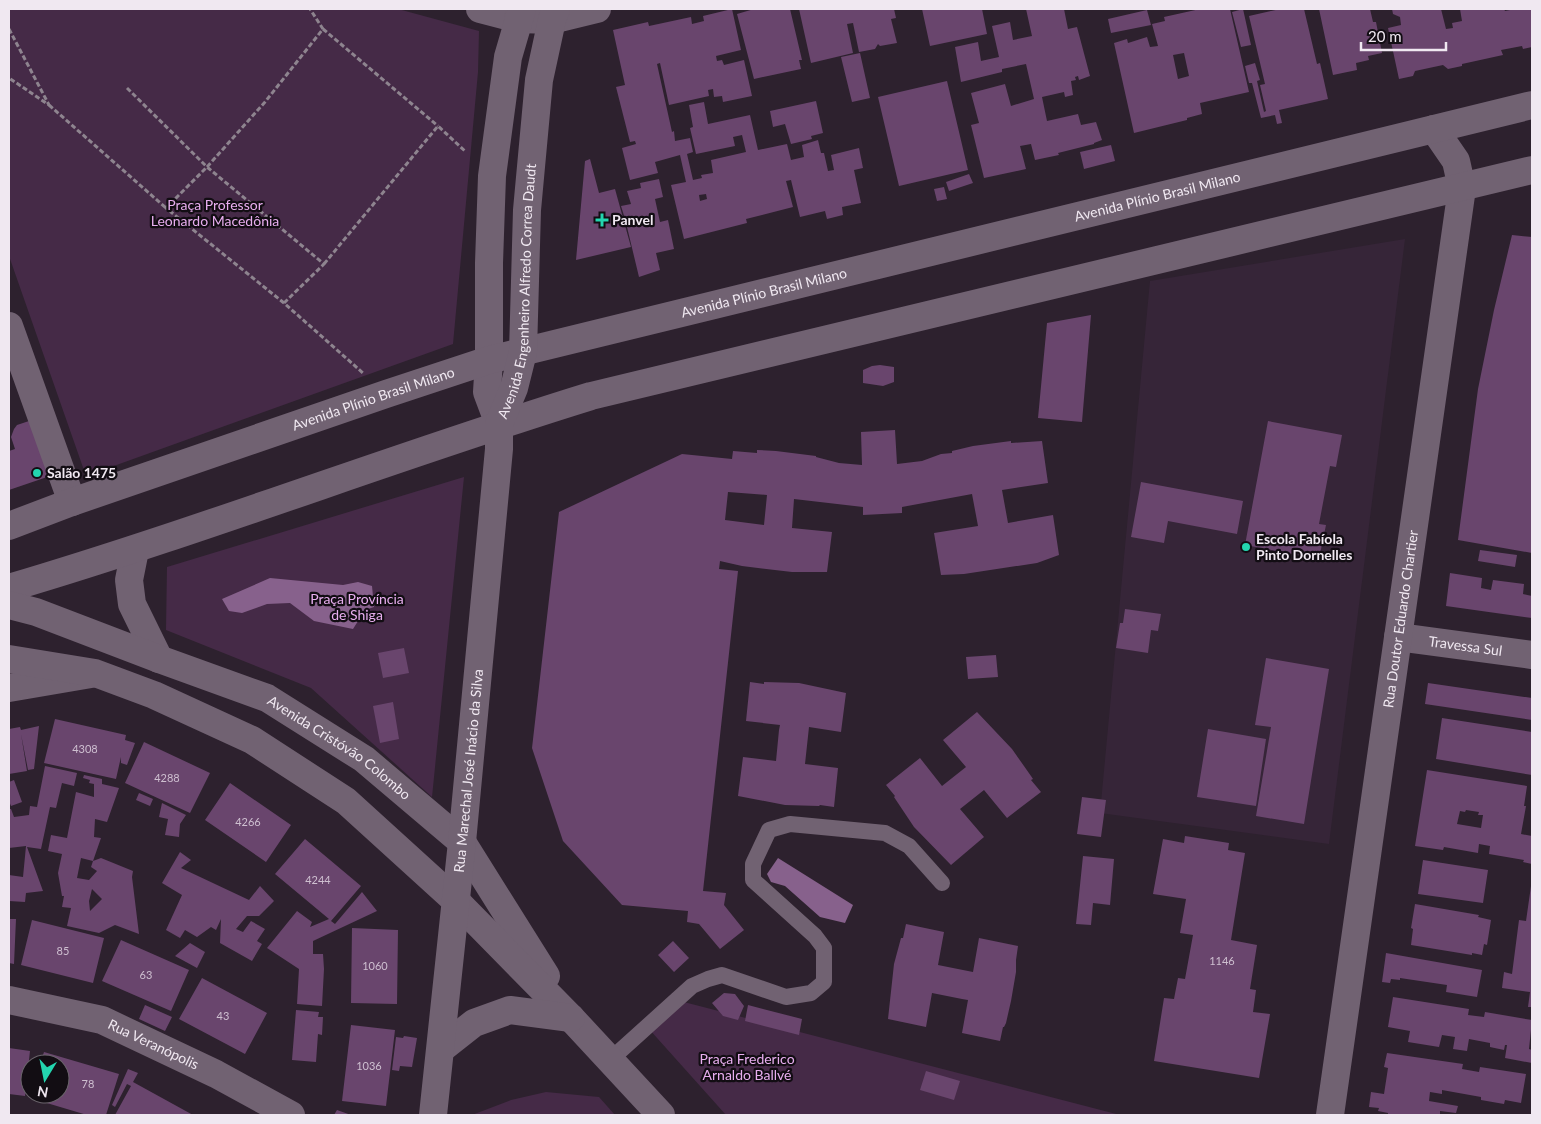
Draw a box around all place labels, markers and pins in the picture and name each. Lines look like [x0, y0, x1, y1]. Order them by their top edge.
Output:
place label: Panvel [612, 211, 653, 228]
marker: Panvel [596, 214, 608, 226]
place label: Salão 1475 [47, 464, 116, 481]
marker: Salão 1475 [31, 467, 43, 479]
place label: Escola Fabíola Pinto Dornelles [1256, 530, 1352, 563]
marker: Escola Fabíola Pinto Dornelles [1240, 541, 1252, 553]

